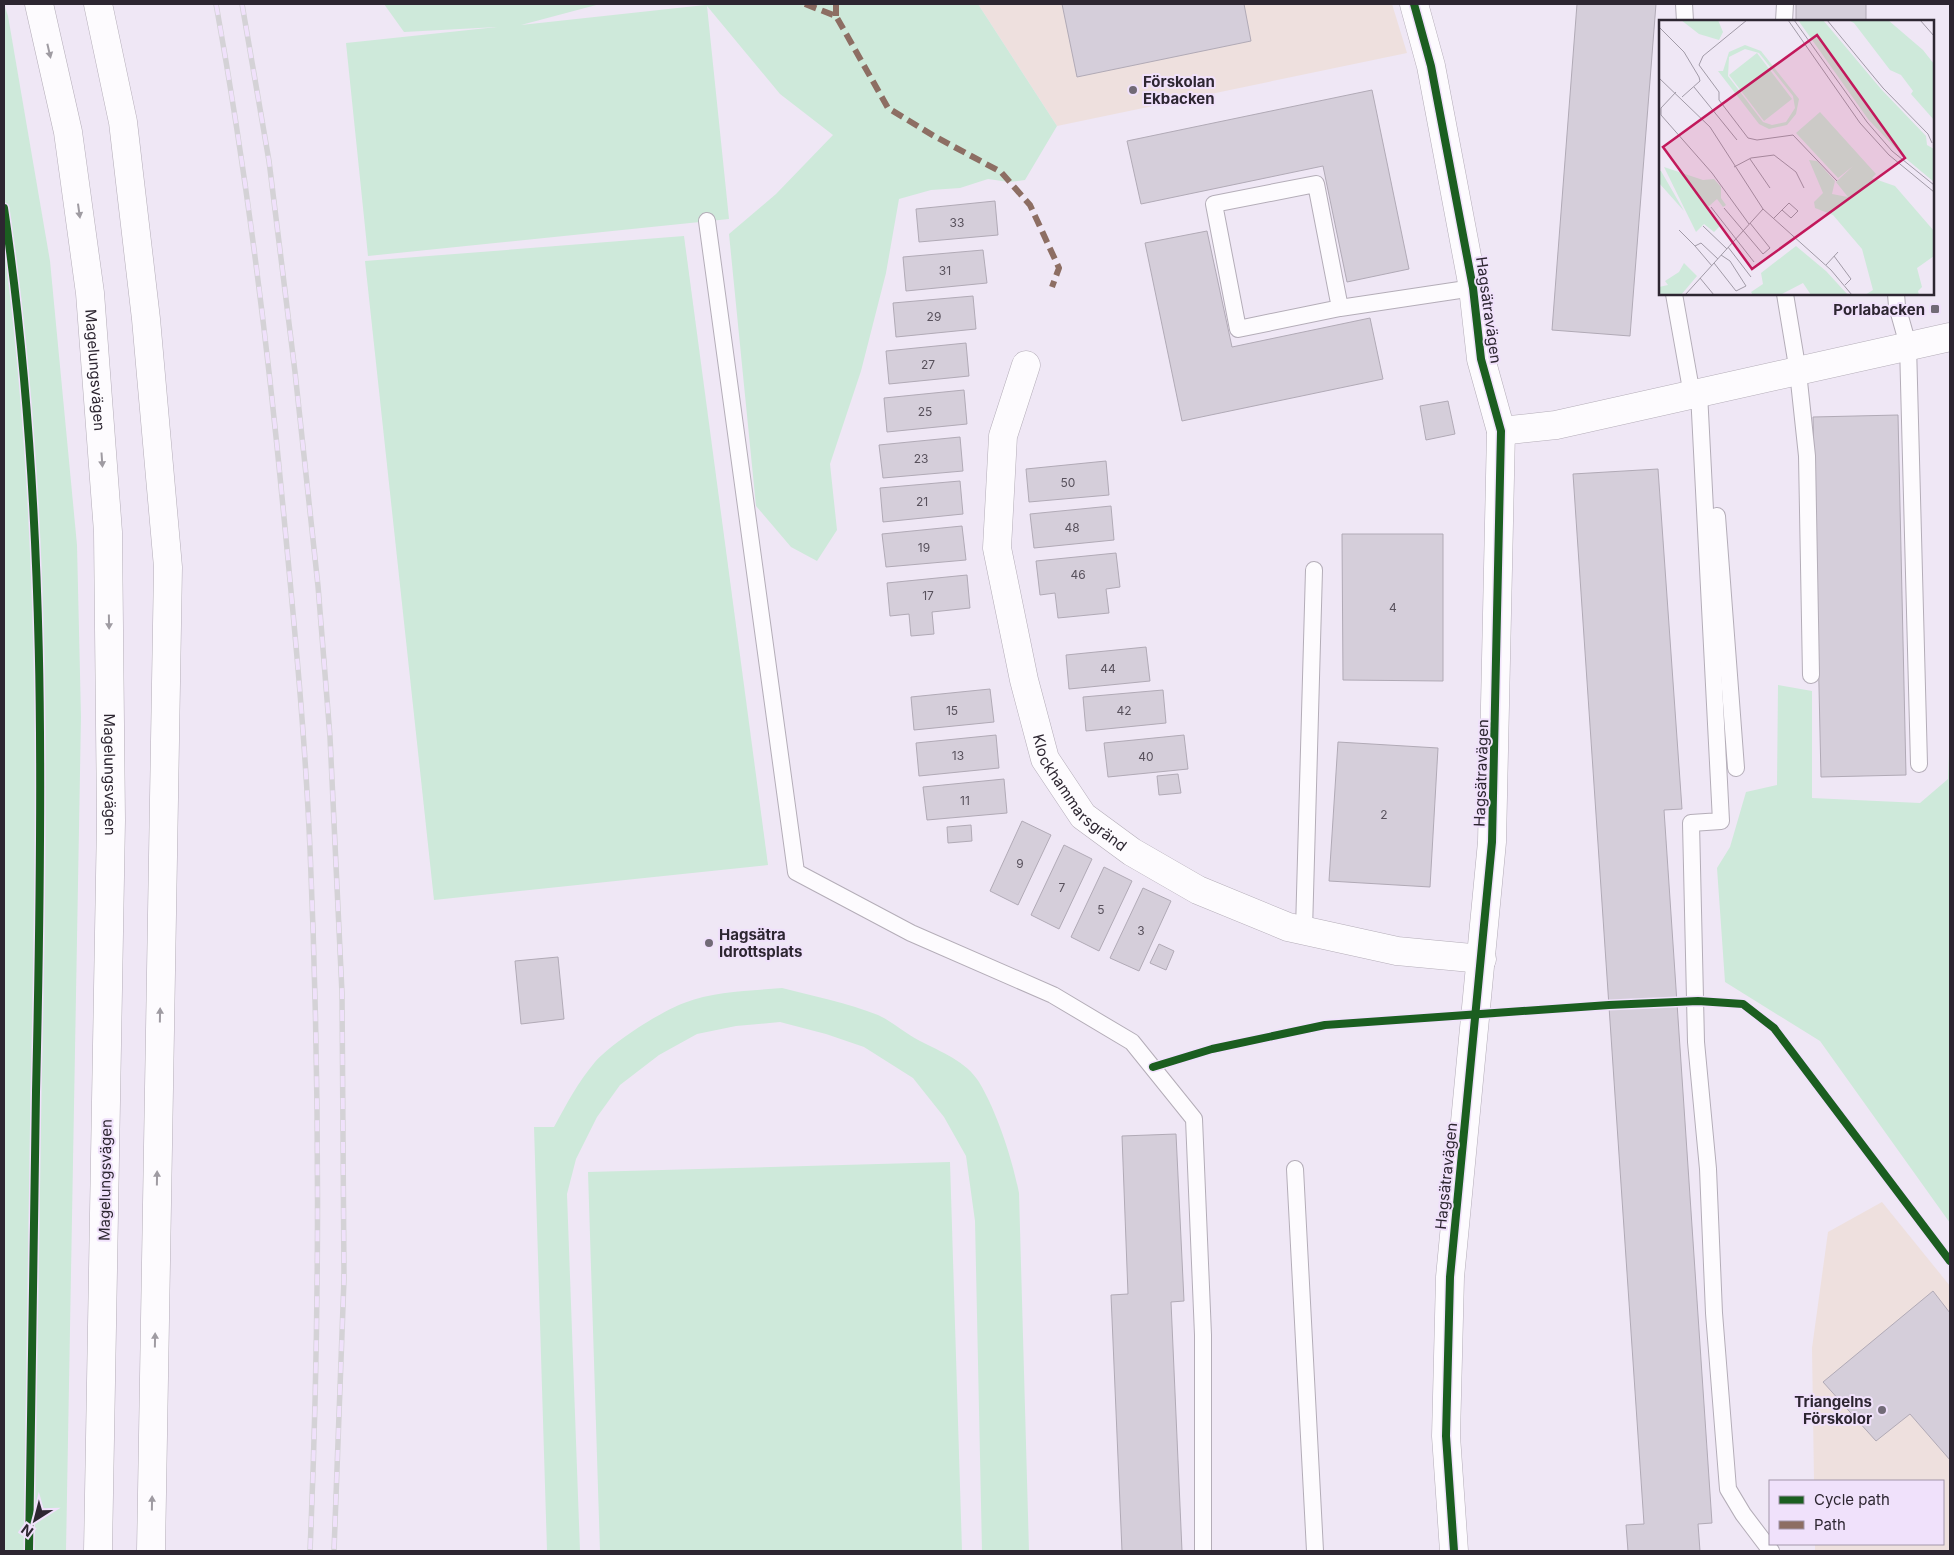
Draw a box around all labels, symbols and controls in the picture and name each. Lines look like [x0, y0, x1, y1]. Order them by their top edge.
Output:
inset map [1659, 20, 1934, 295]
one-way arrow [46, 44, 54, 60]
place label: Förskolan Ekbacken [1143, 72, 1215, 108]
marker: Förskolan Ekbacken [1127, 84, 1139, 96]
one-way arrow [75, 203, 83, 219]
house number: 33 [950, 215, 964, 230]
street label: Hagsätravägen [1472, 255, 1506, 365]
house number: 31 [939, 263, 951, 278]
place label: Porlabacken [1833, 300, 1925, 319]
marker: Porlabacken [1929, 303, 1941, 315]
street label: Magelungsvägen [82, 308, 110, 432]
house number: 29 [927, 309, 941, 324]
house number: 27 [921, 357, 935, 372]
house number: 25 [918, 404, 932, 419]
house number: 23 [914, 451, 928, 466]
one-way arrow [99, 452, 107, 468]
house number: 50 [1061, 475, 1075, 490]
house number: 21 [916, 494, 928, 509]
house number: 48 [1064, 520, 1080, 535]
house number: 19 [918, 540, 930, 555]
house number: 46 [1070, 567, 1086, 582]
house number: 17 [922, 588, 934, 603]
house number: 4 [1389, 600, 1397, 615]
one-way arrow [105, 614, 113, 630]
house number: 44 [1100, 661, 1116, 676]
house number: 15 [946, 703, 958, 718]
house number: 42 [1116, 703, 1132, 718]
street label: Magelungsvägen [100, 713, 121, 836]
street label: Hagsätravägen [1470, 719, 1492, 827]
street label: Klockhammarsgränd [1029, 732, 1131, 855]
house number: 13 [952, 748, 964, 763]
house number: 40 [1138, 749, 1154, 764]
house number: 11 [960, 793, 970, 808]
house number: 2 [1380, 807, 1388, 822]
house number: 9 [1016, 856, 1024, 871]
house number: 7 [1059, 880, 1066, 895]
house number: 5 [1097, 902, 1105, 917]
house number: 3 [1137, 923, 1145, 938]
place label: Hagsätra Idrottsplats [719, 925, 802, 961]
marker: Hagsätra Idrottsplats [703, 937, 715, 949]
one-way arrow [156, 1007, 164, 1023]
street label: Magelungsvägen [94, 1119, 116, 1241]
street label: Hagsätravägen [1431, 1122, 1461, 1230]
one-way arrow [154, 1169, 162, 1185]
one-way arrow [151, 1332, 159, 1348]
place label: Triangelns Förskolor [1794, 1392, 1872, 1428]
marker: Triangelns Förskolor [1876, 1404, 1888, 1416]
legend [1769, 1480, 1944, 1545]
text: Cycle path [1814, 1490, 1890, 1509]
one-way arrow [148, 1494, 156, 1510]
north arrow [10, 1495, 60, 1545]
text: Path [1814, 1515, 1846, 1534]
text: N [18, 1521, 36, 1541]

